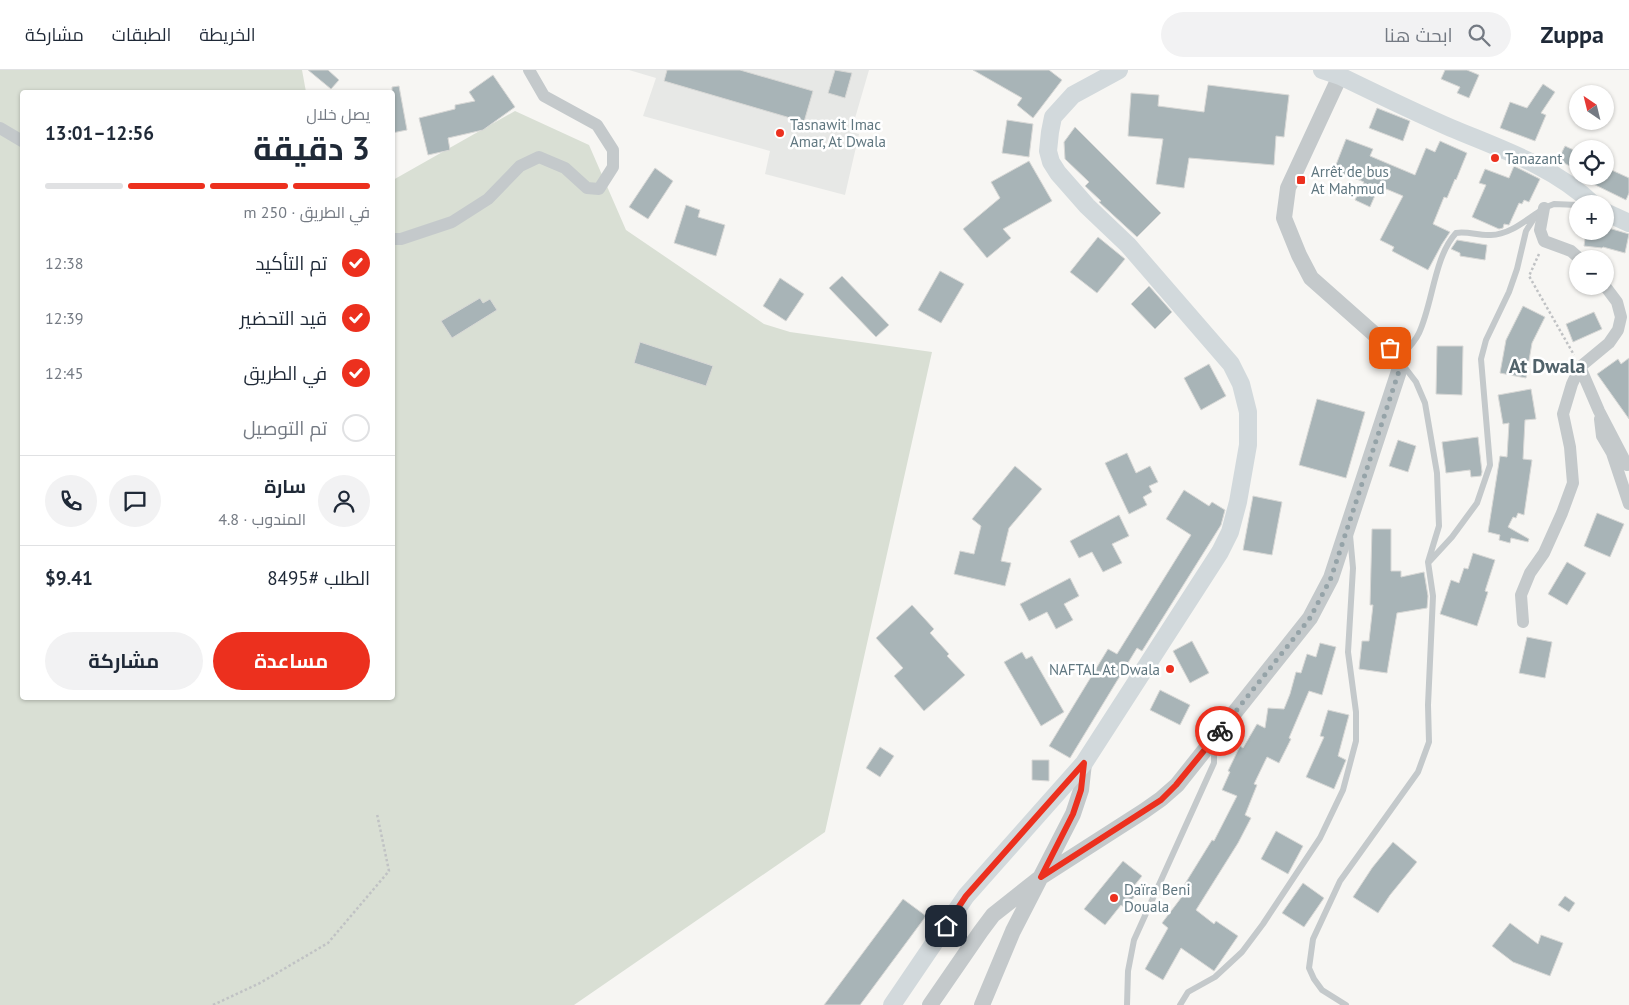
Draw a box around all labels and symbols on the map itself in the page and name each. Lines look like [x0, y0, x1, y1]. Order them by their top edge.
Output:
north arrow [1569, 85, 1614, 130]
place label: Tasnawit Imac Amar, At Dwala [790, 115, 886, 151]
marker: Tasnawit Imac Amar, At Dwala [774, 127, 786, 139]
place label: Tanazant [1505, 149, 1562, 168]
marker: Tanazant [1489, 152, 1501, 164]
place label: Arrêt de bus At Maḥmud [1311, 162, 1389, 198]
marker: Arrêt de bus At Maḥmud [1295, 174, 1307, 186]
pin [1369, 327, 1411, 369]
district label: At Dwala [1509, 353, 1585, 379]
place label: NAFTAL At Dwala [1049, 660, 1160, 679]
marker: NAFTAL At Dwala [1164, 663, 1176, 675]
courier [1195, 706, 1245, 756]
place label: Daïra Beni Douala [1124, 880, 1190, 916]
marker: Daïra Beni Douala [1108, 892, 1120, 904]
pin [925, 905, 967, 947]

